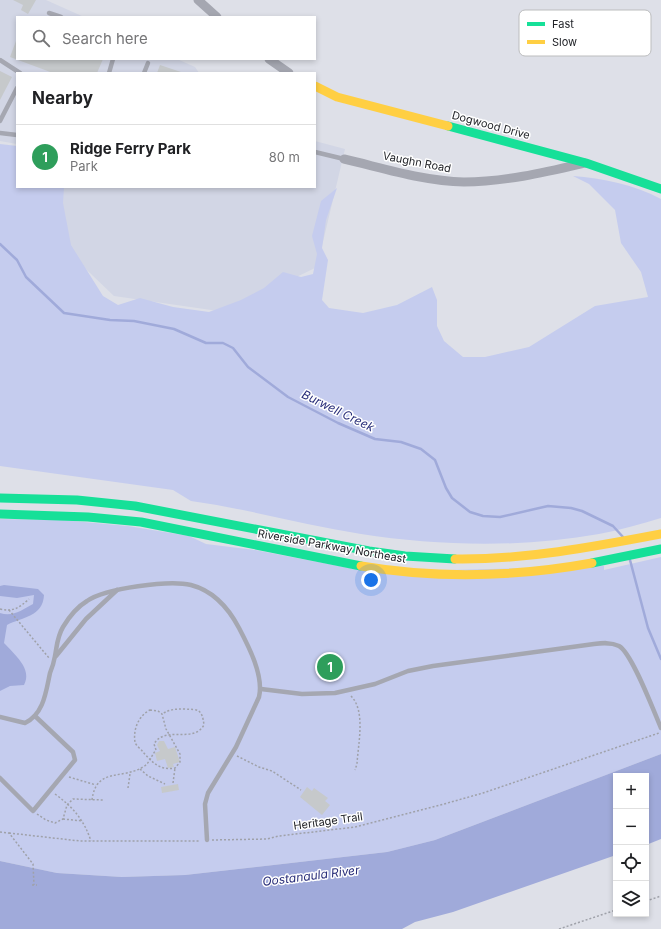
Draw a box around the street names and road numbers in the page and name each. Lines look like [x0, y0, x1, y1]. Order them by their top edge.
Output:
street label: Dogwood Drive [450, 108, 532, 142]
street label: Vaughn Road [382, 149, 452, 175]
street label: Riverside Parkway Northeast [257, 526, 408, 566]
street label: Heritage Trail [292, 809, 364, 833]

